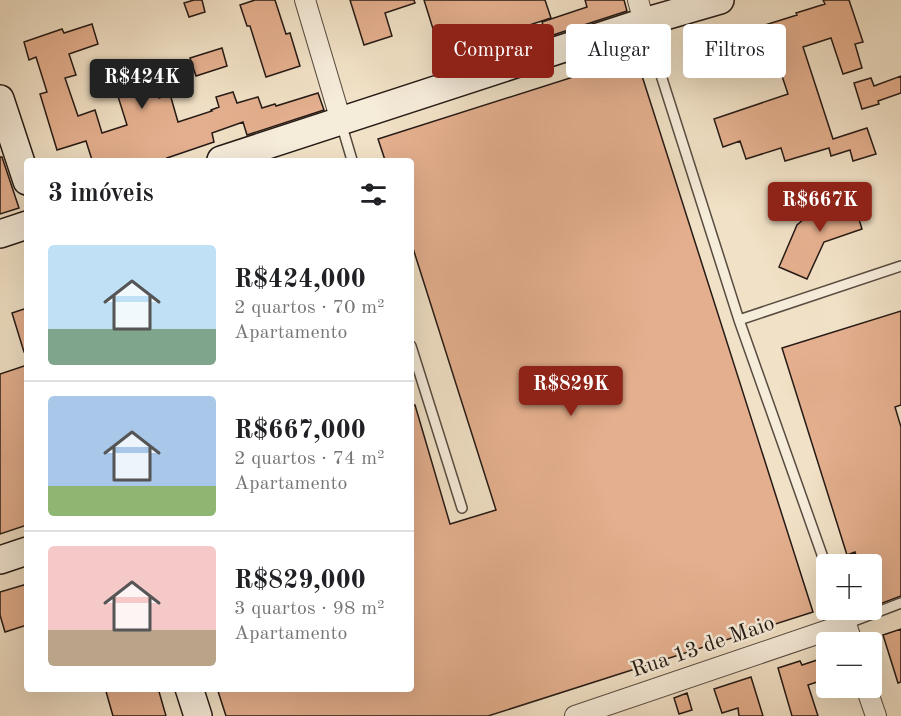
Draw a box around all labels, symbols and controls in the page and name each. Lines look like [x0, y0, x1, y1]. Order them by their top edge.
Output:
chip: Comprar [432, 24, 554, 78]
chip: Alugar [566, 24, 671, 78]
chip: Filtros [683, 24, 786, 78]
pin: R$424K [93, 59, 191, 110]
text: R$424K [104, 68, 180, 88]
icon: filters [357, 178, 390, 211]
text: 3 imóveis [48, 181, 154, 207]
pin: R$667K [771, 182, 869, 233]
text: R$667K [782, 191, 858, 211]
text: R$424,000 [234, 267, 366, 293]
icon: home [96, 269, 168, 341]
text: 2 quartos · 70 m² [234, 298, 385, 318]
text: Apartamento [234, 323, 347, 343]
pin: R$829K [522, 366, 620, 417]
text: R$829K [533, 375, 609, 395]
text: R$667,000 [234, 418, 366, 444]
icon: home [96, 420, 168, 492]
text: 2 quartos · 74 m² [234, 449, 385, 469]
text: Apartamento [234, 474, 347, 494]
map controls [816, 554, 882, 698]
button: + [816, 554, 882, 620]
text: R$829,000 [234, 568, 366, 594]
icon: home [96, 570, 168, 642]
text: 3 quartos · 98 m² [234, 599, 385, 619]
street label: Rua 13 de Maio [628, 612, 778, 682]
text: Apartamento [234, 624, 347, 644]
button: − [816, 632, 882, 698]

